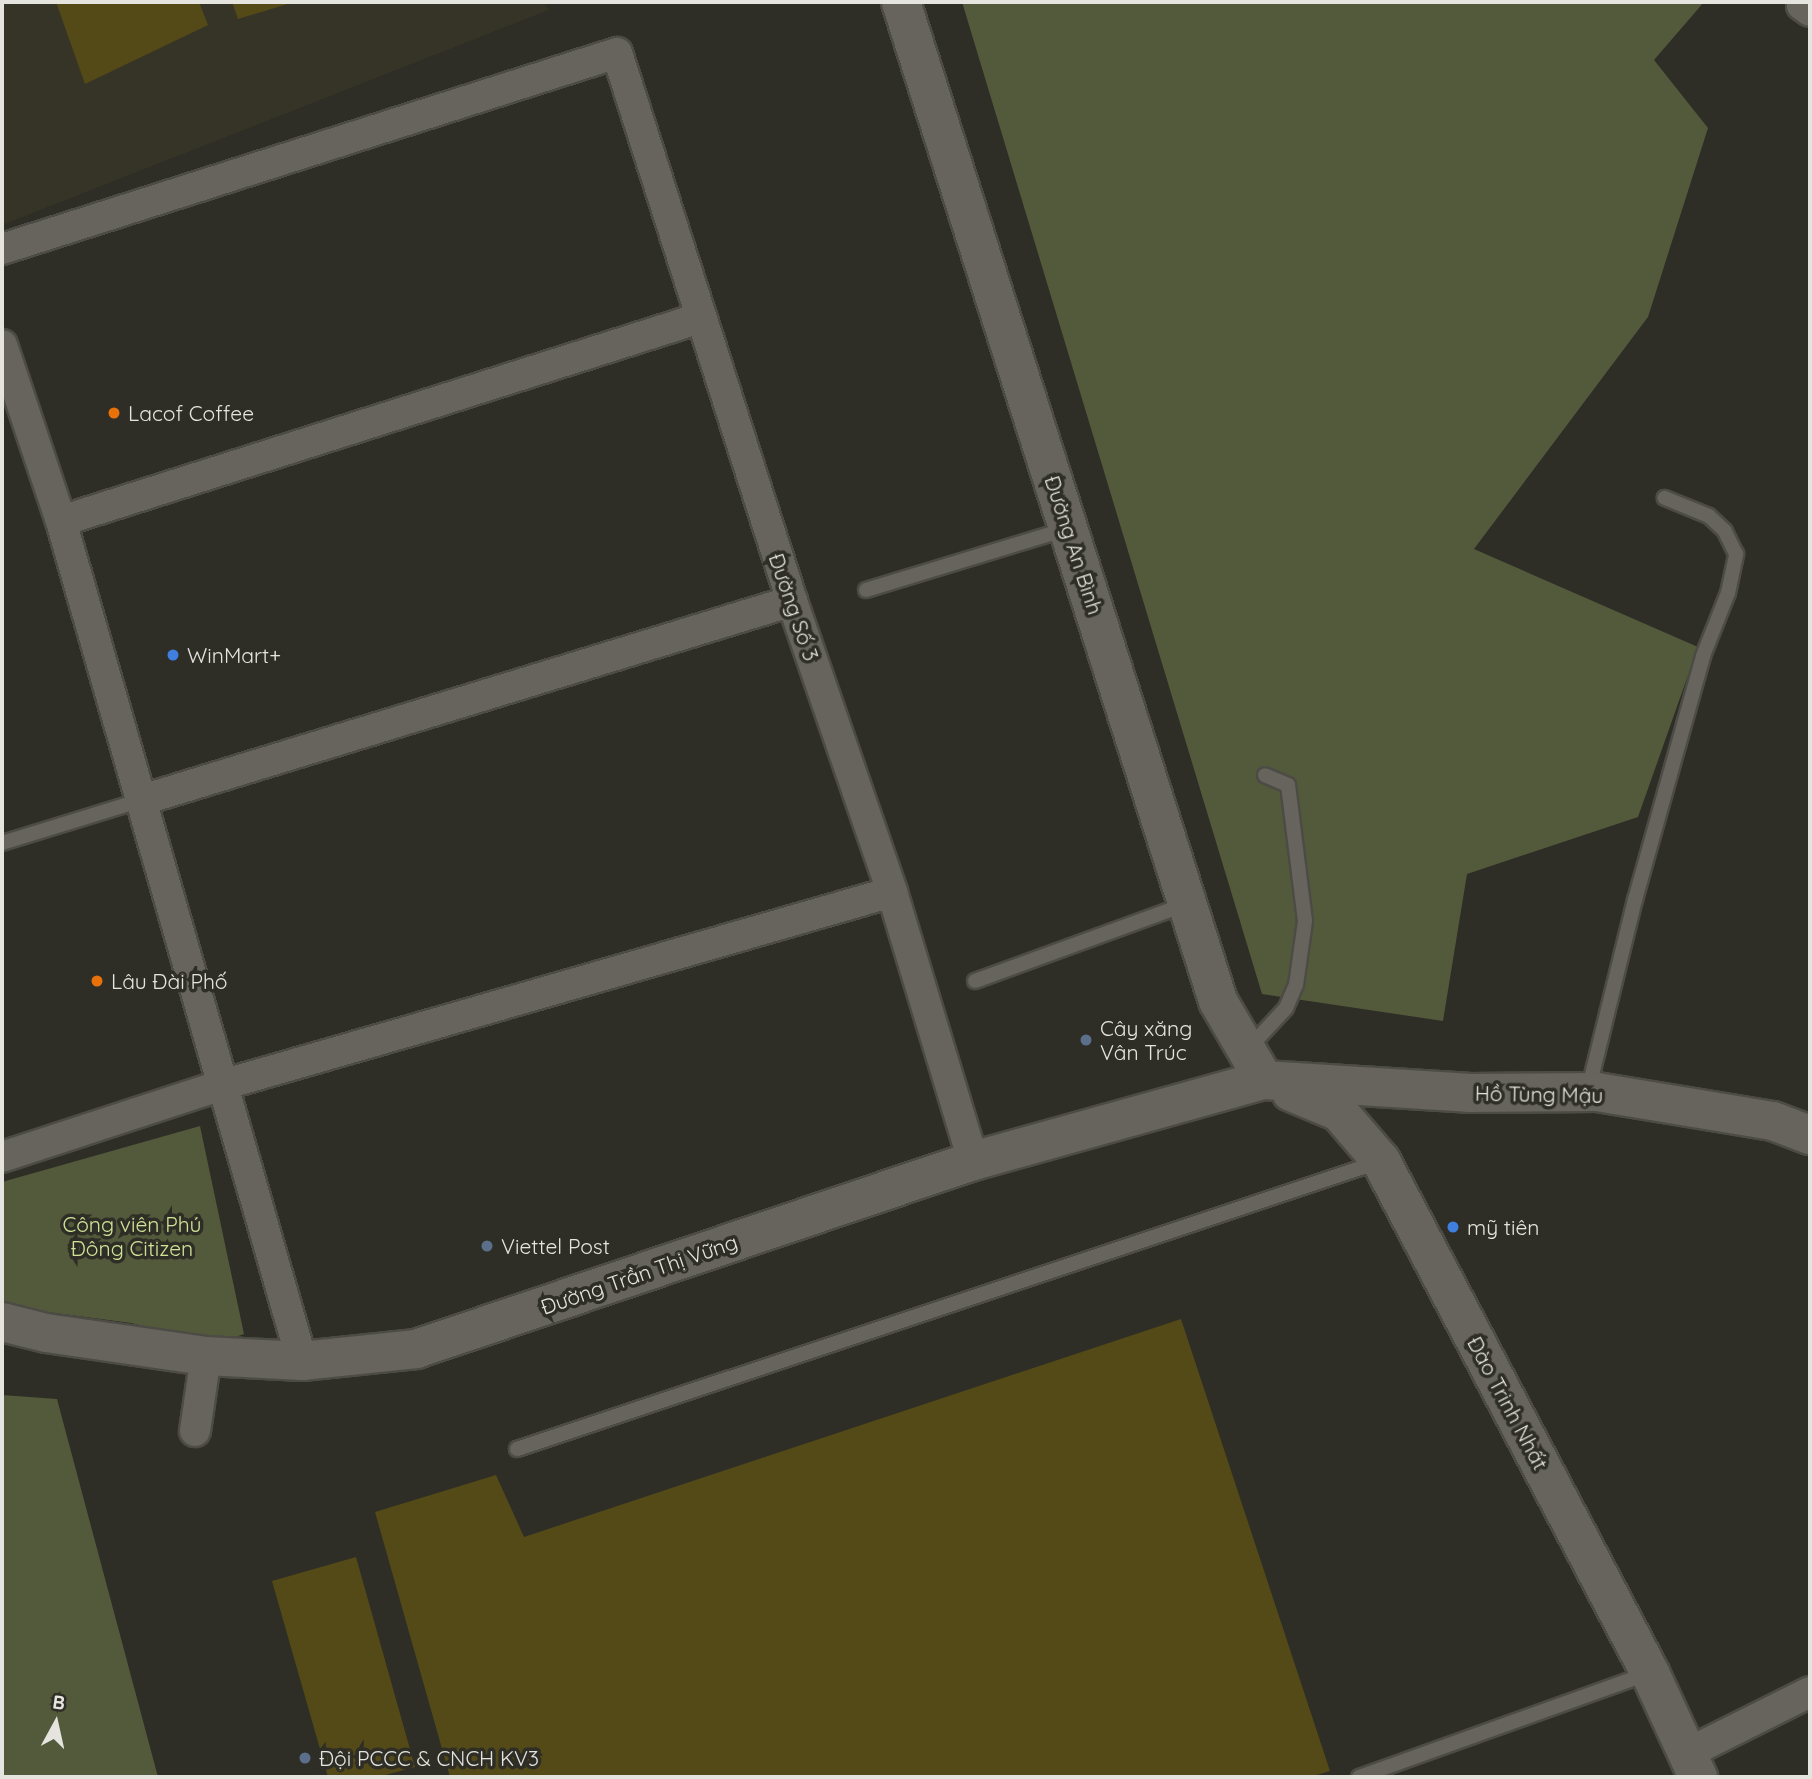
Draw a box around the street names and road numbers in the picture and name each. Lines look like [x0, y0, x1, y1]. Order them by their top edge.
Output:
street label: Đường An Bình [1040, 472, 1108, 618]
street label: Đường Số 3 [764, 550, 824, 664]
street label: Hồ Tùng Mậu [1475, 1080, 1603, 1108]
street label: Đường Trần Thị Vững [537, 1228, 741, 1320]
street label: Đào Trinh Nhất [1462, 1332, 1554, 1474]

